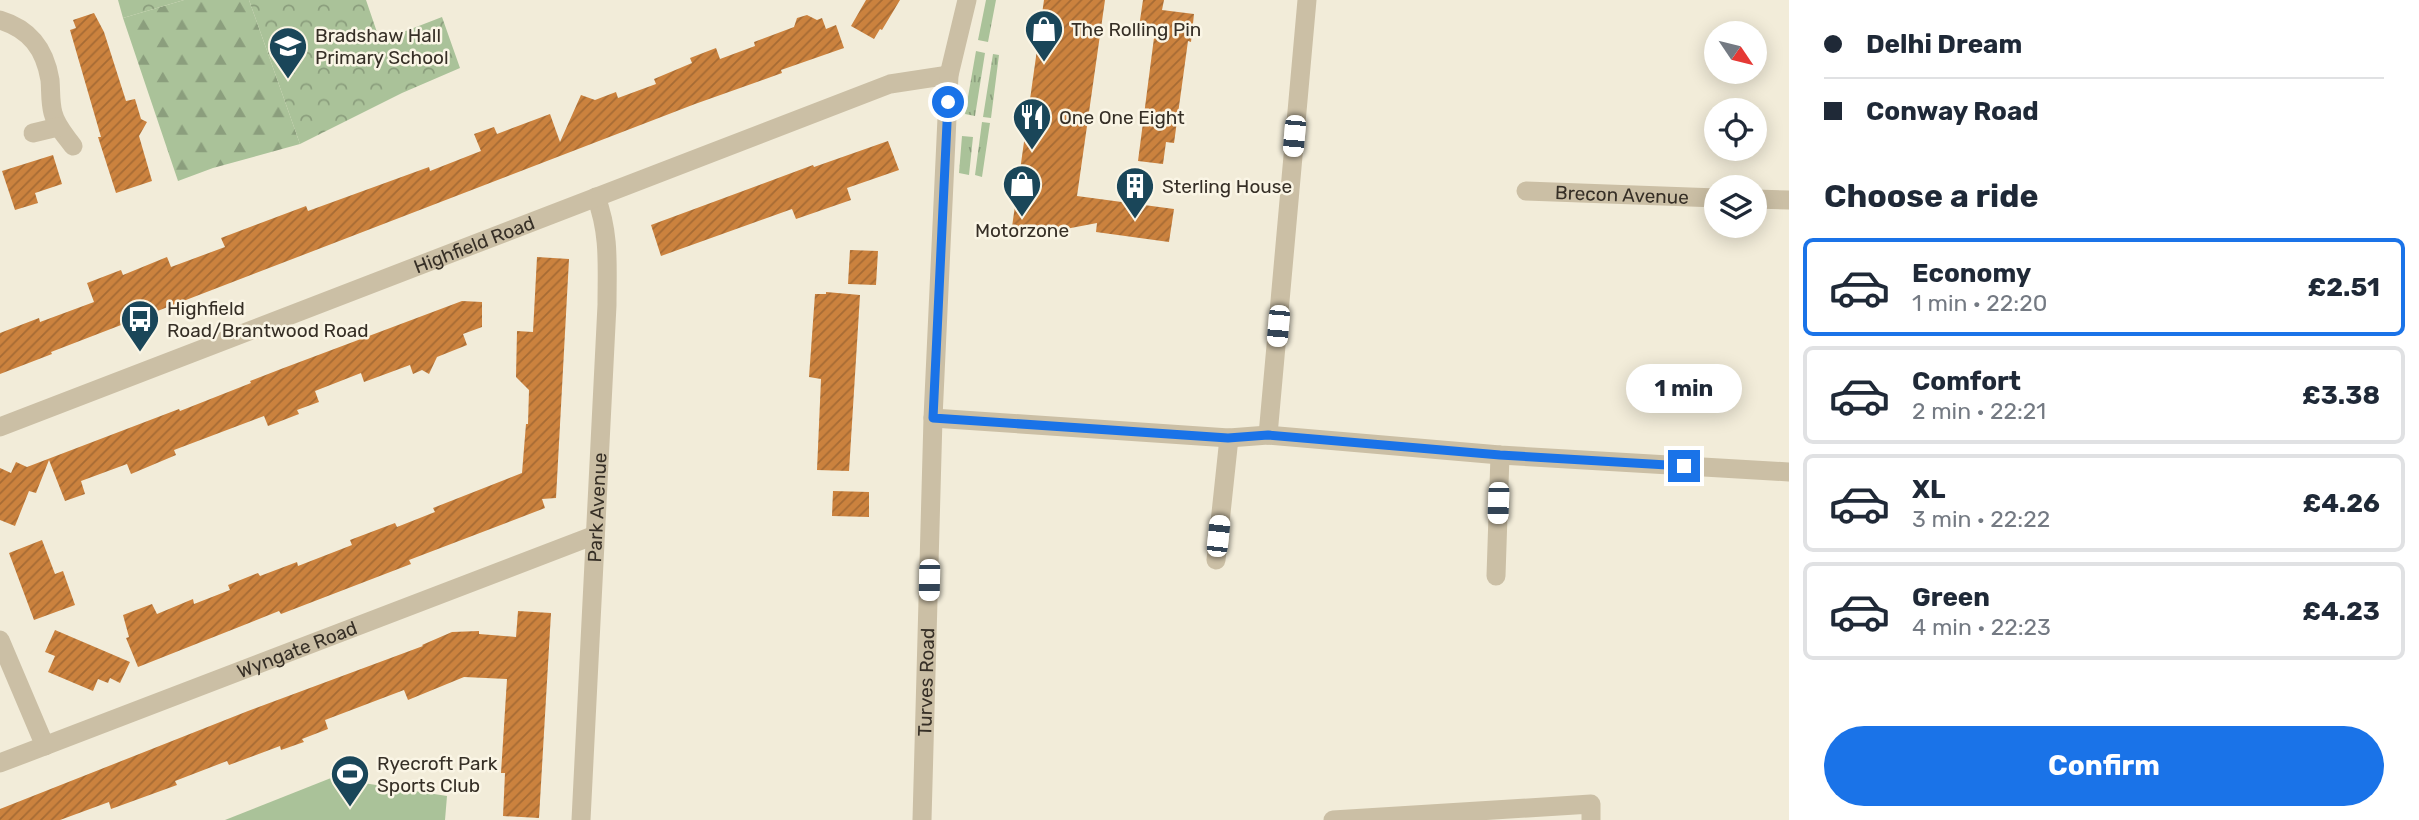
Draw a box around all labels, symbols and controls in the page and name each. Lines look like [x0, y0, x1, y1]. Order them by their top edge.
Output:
shop icon: The Rolling Pin [1023, 8, 1065, 63]
place label: The Rolling Pin [1071, 18, 1201, 41]
north arrow [1704, 21, 1768, 84]
map controls [1704, 21, 1767, 238]
place label: Bradshaw Hall Primary School [315, 24, 449, 69]
school or university icon: Bradshaw Hall Primary School [267, 25, 309, 80]
text: Delhi Dream [1866, 29, 2022, 60]
route start [932, 86, 964, 118]
restaurant icon: One One Eight [1011, 96, 1053, 151]
text: Conway Road [1866, 96, 2039, 127]
button: locate [1704, 98, 1767, 161]
place label: One One Eight [1059, 106, 1185, 129]
car [1282, 114, 1307, 158]
shop icon: Motorzone [1001, 163, 1043, 218]
building icon: Sterling House [1114, 165, 1156, 220]
place label: Sterling House [1162, 175, 1292, 198]
button: layers [1704, 175, 1767, 238]
text: Choose a ride [1824, 177, 2038, 215]
street label: Brecon Avenue [1555, 181, 1689, 209]
street label: Highfield Road [410, 211, 538, 278]
place label: Motorzone [975, 219, 1069, 242]
icon: car [1828, 256, 1891, 319]
text: Economy [1912, 258, 2031, 289]
text: £2.51 [2307, 272, 2380, 303]
text: 1 min · 22:20 [1912, 289, 2047, 317]
place label: Highfield Road/Brantwood Road [167, 297, 369, 342]
bus stop icon: Highfield Road/Brantwood Road [119, 298, 161, 353]
car [1266, 304, 1291, 348]
callout: 1 min [1626, 364, 1742, 414]
icon: car [1828, 364, 1891, 427]
text: Comfort [1912, 366, 2021, 397]
text: 1 min [1655, 374, 1713, 402]
text: £3.38 [2302, 380, 2380, 411]
text: 2 min · 22:21 [1912, 397, 2046, 425]
route end [1668, 450, 1700, 482]
street label: Park Avenue [583, 452, 612, 563]
icon: car [1828, 472, 1891, 535]
text: XL [1912, 474, 1945, 505]
car [1487, 482, 1510, 524]
text: £4.26 [2302, 488, 2380, 519]
text: 3 min · 22:22 [1912, 505, 2050, 533]
car [1206, 514, 1231, 558]
car [919, 559, 940, 601]
icon: car [1828, 580, 1891, 643]
text: Green [1912, 582, 1990, 613]
text: £4.23 [2302, 596, 2380, 627]
text: 4 min · 22:23 [1912, 613, 2051, 641]
street label: Wyngate Road [234, 616, 360, 683]
street label: Turves Road [913, 628, 939, 737]
button: Confirm [1824, 726, 2384, 806]
place label: Ryecroft Park Sports Club [377, 752, 498, 797]
sports icon: Ryecroft Park Sports Club [329, 753, 371, 808]

